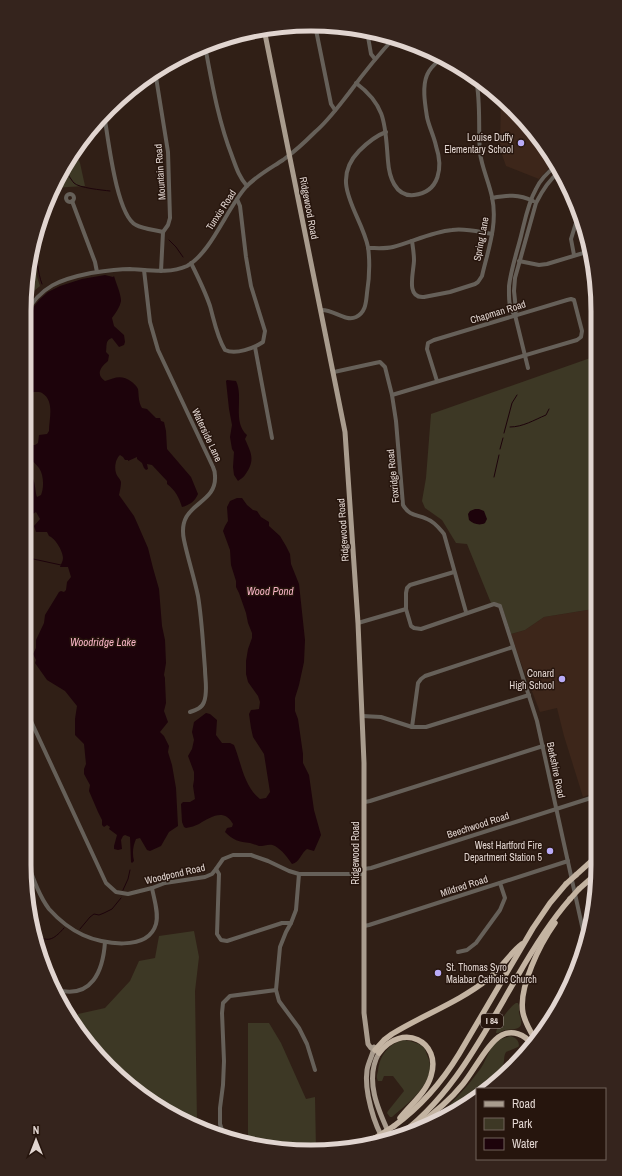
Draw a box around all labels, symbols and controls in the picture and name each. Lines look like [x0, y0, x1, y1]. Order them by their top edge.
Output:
place label: Louise Duffy Elementary School [444, 131, 514, 156]
marker: Louise Duffy Elementary School [516, 138, 526, 148]
street label: Mountain Road [152, 144, 168, 200]
street label: Ridgewood Road [297, 176, 321, 240]
street label: Tunxis Road [203, 187, 239, 233]
street label: Spring Lane [470, 215, 492, 262]
street label: Chapman Road [469, 297, 527, 327]
street label: Waterside Lane [189, 406, 225, 464]
street label: Foxridge Road [384, 449, 402, 503]
street label: Ridgewood Road [334, 498, 352, 562]
water label: Wood Pond [247, 584, 294, 598]
water label: Woodridge Lake [70, 635, 136, 649]
place label: Conard High School [509, 667, 554, 692]
marker: Conard High School [557, 674, 567, 684]
street label: Berkshire Road [544, 741, 568, 799]
street label: Beechwood Road [445, 809, 511, 841]
street label: Ridgewood Road [349, 821, 362, 885]
place label: West Hartford Fire Department Station 5 [464, 839, 542, 864]
marker: West Hartford Fire Department Station 5 [545, 846, 555, 856]
street label: Woodpond Road [144, 861, 206, 887]
street label: Mildred Road [439, 872, 489, 900]
place label: St. Thomas Syro Malabar Catholic Church [446, 961, 537, 986]
marker: St. Thomas Syro Malabar Catholic Church [433, 968, 443, 978]
road number: I 84 [481, 1014, 503, 1028]
legend [476, 1088, 606, 1160]
text: Road [512, 1096, 536, 1112]
text: Park [512, 1116, 532, 1132]
north arrow [16, 1120, 56, 1160]
text: N [33, 1123, 39, 1137]
text: Water [512, 1136, 539, 1152]

